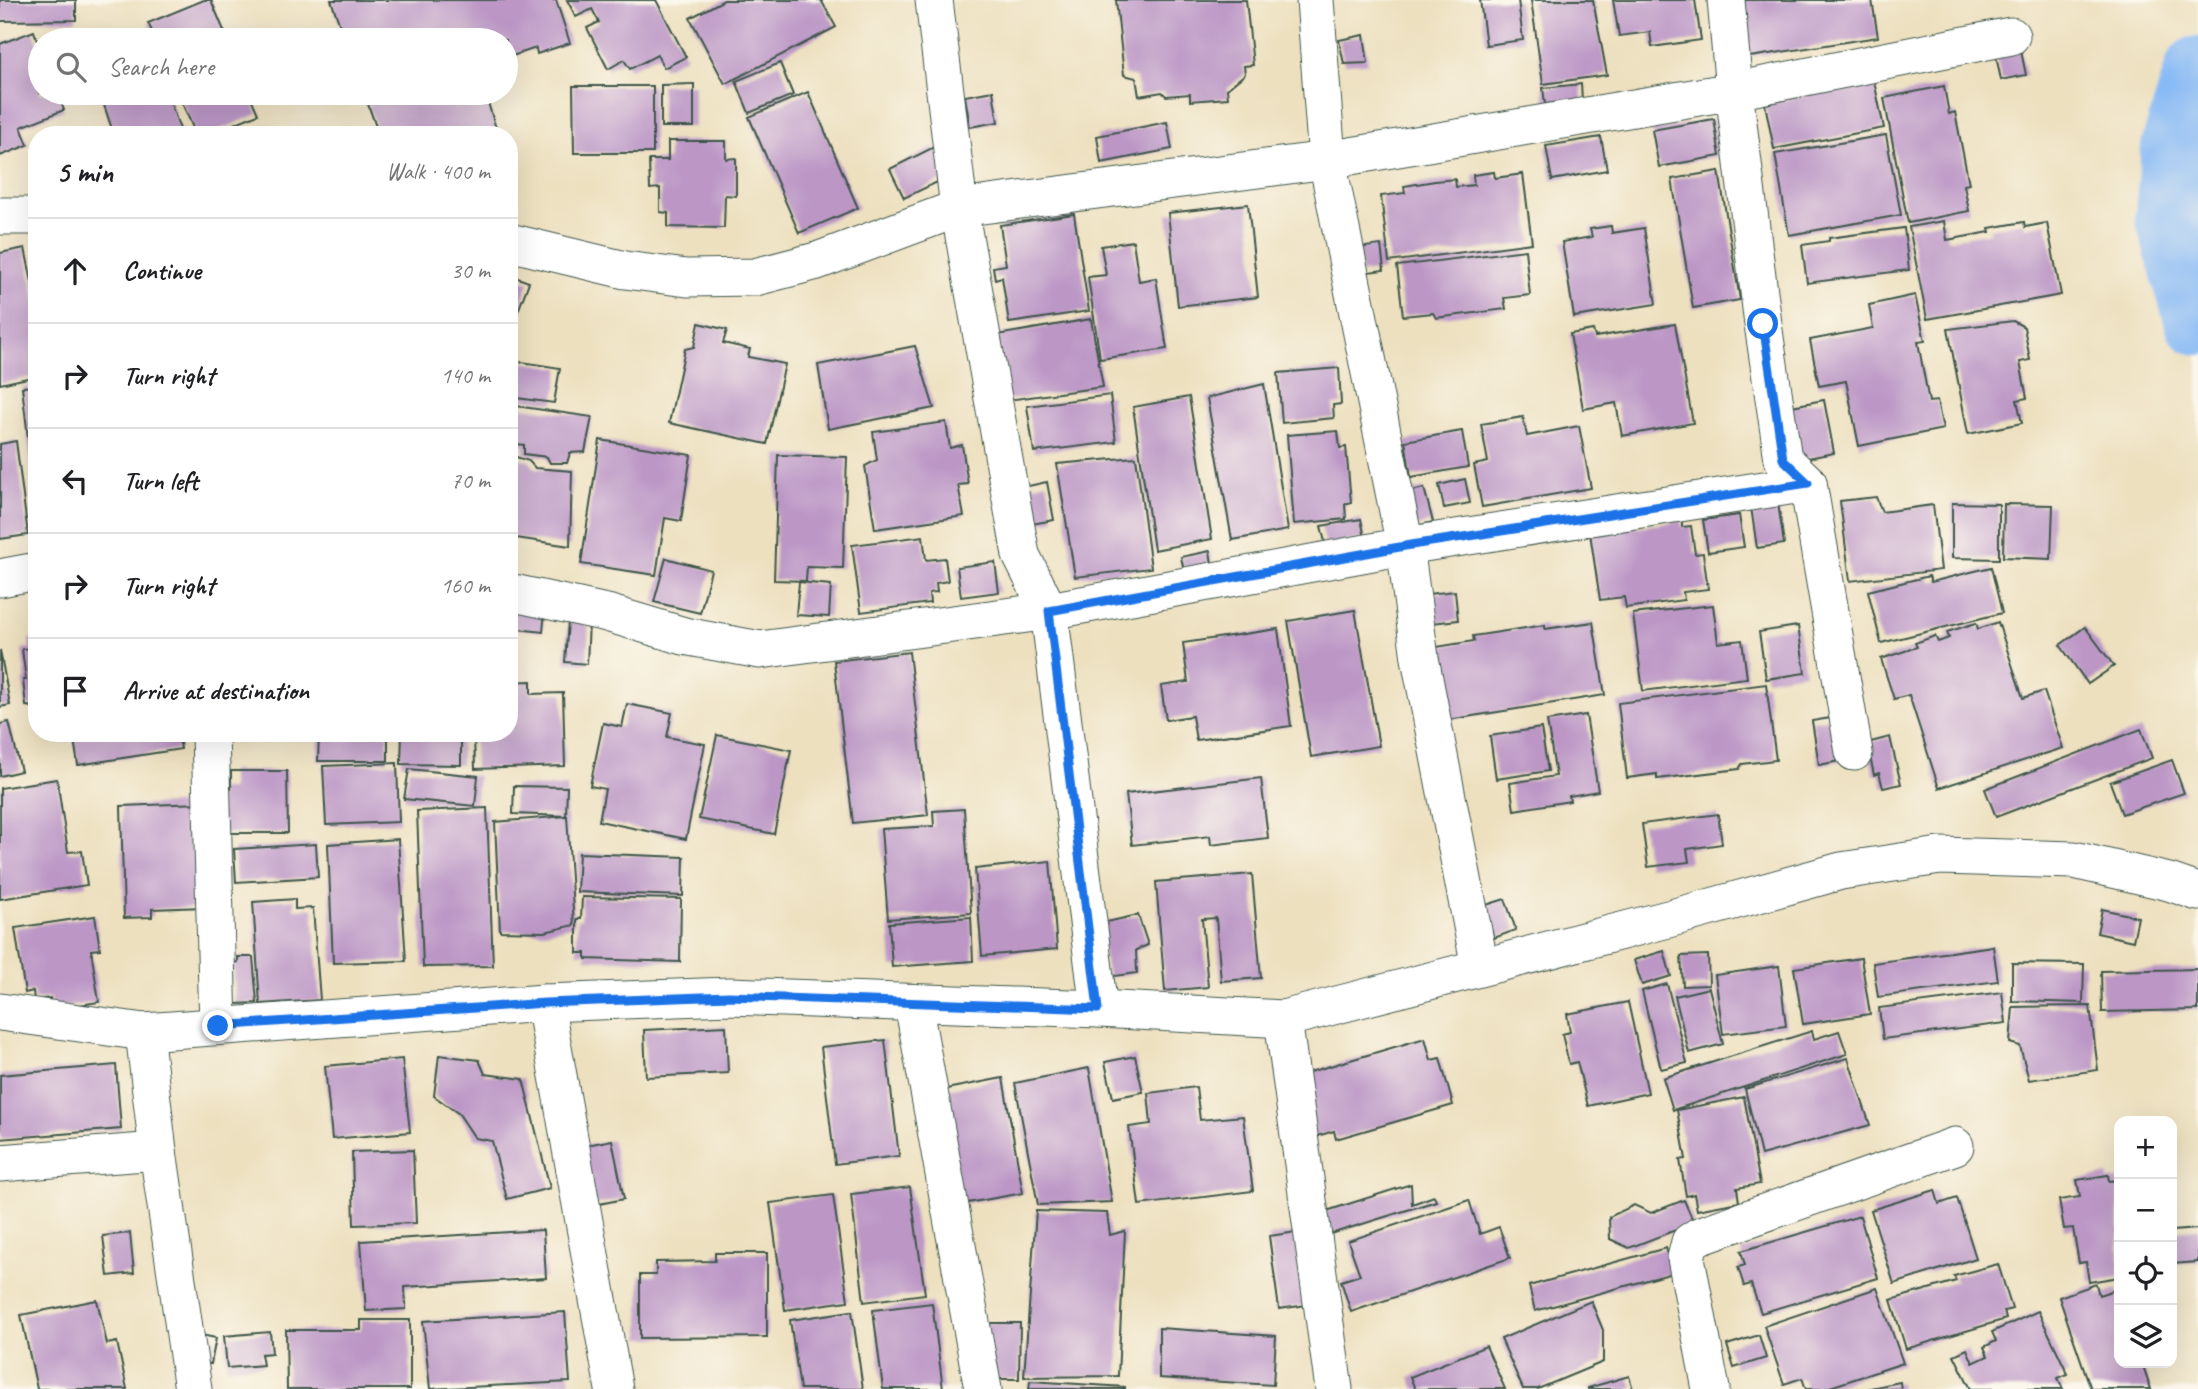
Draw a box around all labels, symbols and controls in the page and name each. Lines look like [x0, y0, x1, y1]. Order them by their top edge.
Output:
search box [28, 28, 518, 105]
icon: search [52, 48, 90, 86]
text: Search here [108, 50, 214, 83]
text: 5 min [56, 153, 113, 191]
text: Walk · 400 m [386, 157, 490, 186]
icon: ahead [56, 252, 94, 290]
text: Continue [123, 254, 201, 287]
text: 30 m [451, 256, 490, 285]
route start [1747, 308, 1778, 339]
icon: right [56, 357, 94, 395]
text: Turn right [123, 359, 214, 392]
text: 140 m [441, 361, 490, 390]
icon: left [56, 462, 94, 500]
text: Turn left [123, 464, 198, 497]
text: 70 m [451, 466, 490, 495]
icon: right [56, 567, 94, 605]
text: Turn right [123, 569, 214, 602]
text: 160 m [441, 571, 490, 600]
icon: arrive [56, 672, 94, 710]
text: Arrive at destination [123, 674, 309, 707]
route end [202, 1010, 233, 1041]
map controls [2114, 1116, 2177, 1368]
button: + [2114, 1116, 2177, 1179]
button: − [2114, 1179, 2177, 1242]
button: locate [2114, 1242, 2177, 1305]
button: layers [2114, 1305, 2177, 1368]

